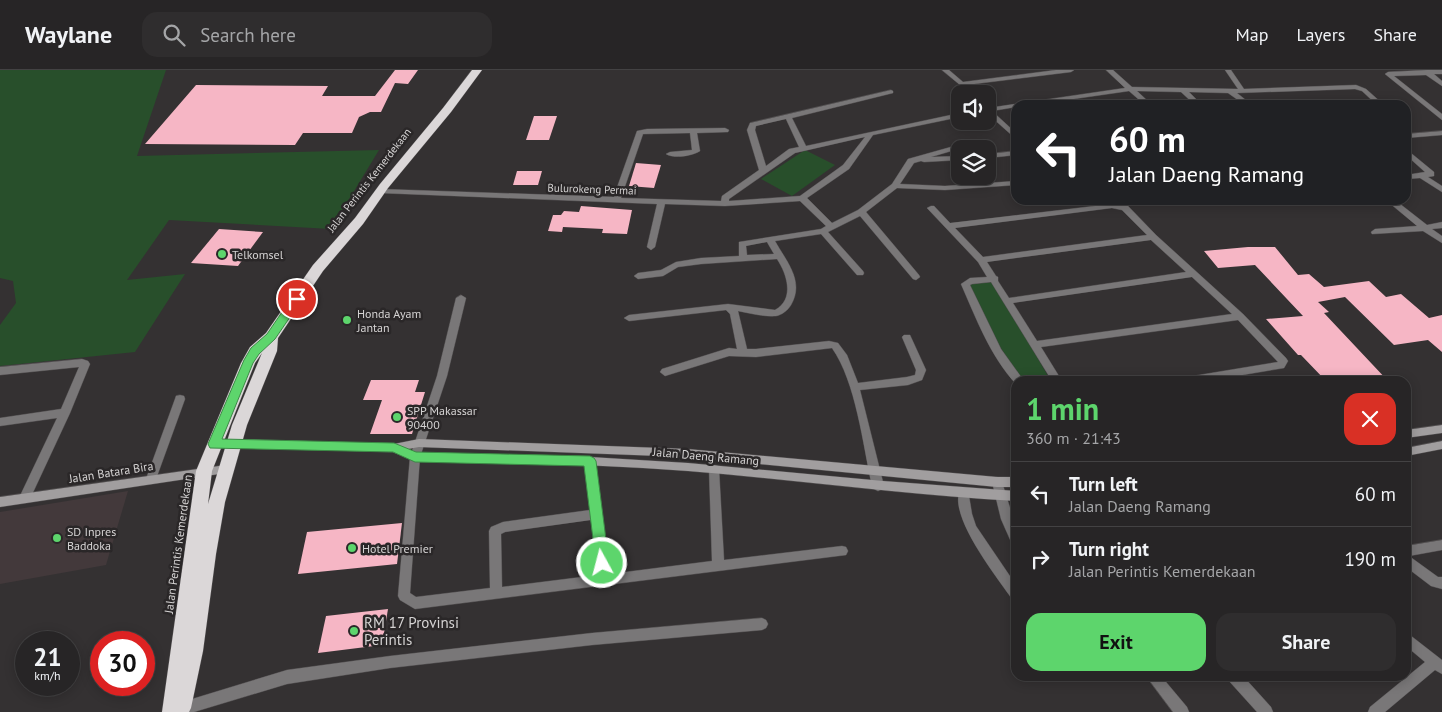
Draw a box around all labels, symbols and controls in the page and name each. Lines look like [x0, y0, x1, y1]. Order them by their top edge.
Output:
search box [142, 12, 492, 57]
text: Waylane [25, 19, 112, 50]
icon: search [160, 21, 188, 49]
text: Search here [200, 23, 296, 47]
text: Map [1236, 23, 1268, 46]
text: Layers [1296, 23, 1345, 46]
text: Share [1373, 23, 1417, 46]
map controls [951, 85, 996, 185]
button: sound [951, 85, 996, 130]
text: 60 m [1109, 116, 1186, 162]
icon: left [1026, 120, 1091, 185]
street label: Jalan Perintis Kemerdekaan [323, 125, 414, 236]
button: layers [951, 140, 996, 185]
text: Jalan Daeng Ramang [1109, 160, 1304, 188]
street label: Bulurokeng Permai [547, 180, 637, 198]
place label: Telkomsel [232, 247, 284, 262]
marker: Telkomsel [216, 248, 228, 260]
pin [276, 278, 318, 320]
icon: arrive [283, 285, 311, 313]
place label: Honda Ayam Jantan [356, 306, 421, 335]
marker: Honda Ayam Jantan [341, 314, 353, 326]
text: 1 min [1026, 389, 1099, 428]
button: close [1344, 393, 1396, 445]
place label: SPP Makassar 90400 [407, 403, 477, 432]
marker: SPP Makassar 90400 [391, 411, 403, 423]
text: 360 m · 21:43 [1026, 428, 1121, 448]
street label: Jalan Daeng Ramang [651, 444, 760, 468]
street label: Jalan Batara Bira [67, 458, 154, 486]
text: Turn left [1069, 472, 1138, 496]
street label: Jalan Perintis Kemerdekaan [161, 474, 195, 615]
icon: left [1026, 480, 1054, 508]
text: 60 m [1355, 482, 1396, 506]
text: Jalan Daeng Ramang [1069, 496, 1211, 516]
place label: SD Inpres Baddoka [67, 524, 116, 553]
marker: SD Inpres Baddoka [51, 532, 63, 544]
position arrow [575, 536, 627, 588]
text: Turn right [1069, 537, 1149, 561]
place label: Hotel Premier [362, 541, 433, 556]
marker: Hotel Premier [346, 542, 358, 554]
icon: right [1026, 545, 1054, 573]
text: 190 m [1344, 547, 1396, 571]
text: Jalan Perintis Kemerdekaan [1069, 561, 1256, 581]
place label: RM 17 Provinsi Perintis [364, 613, 459, 649]
button: Exit [1026, 613, 1206, 671]
button: Share [1216, 613, 1396, 671]
marker: RM 17 Provinsi Perintis [348, 625, 360, 637]
speed limit sign: 30 [90, 631, 155, 696]
text: 21 [33, 641, 62, 673]
text: km/h [34, 668, 61, 683]

